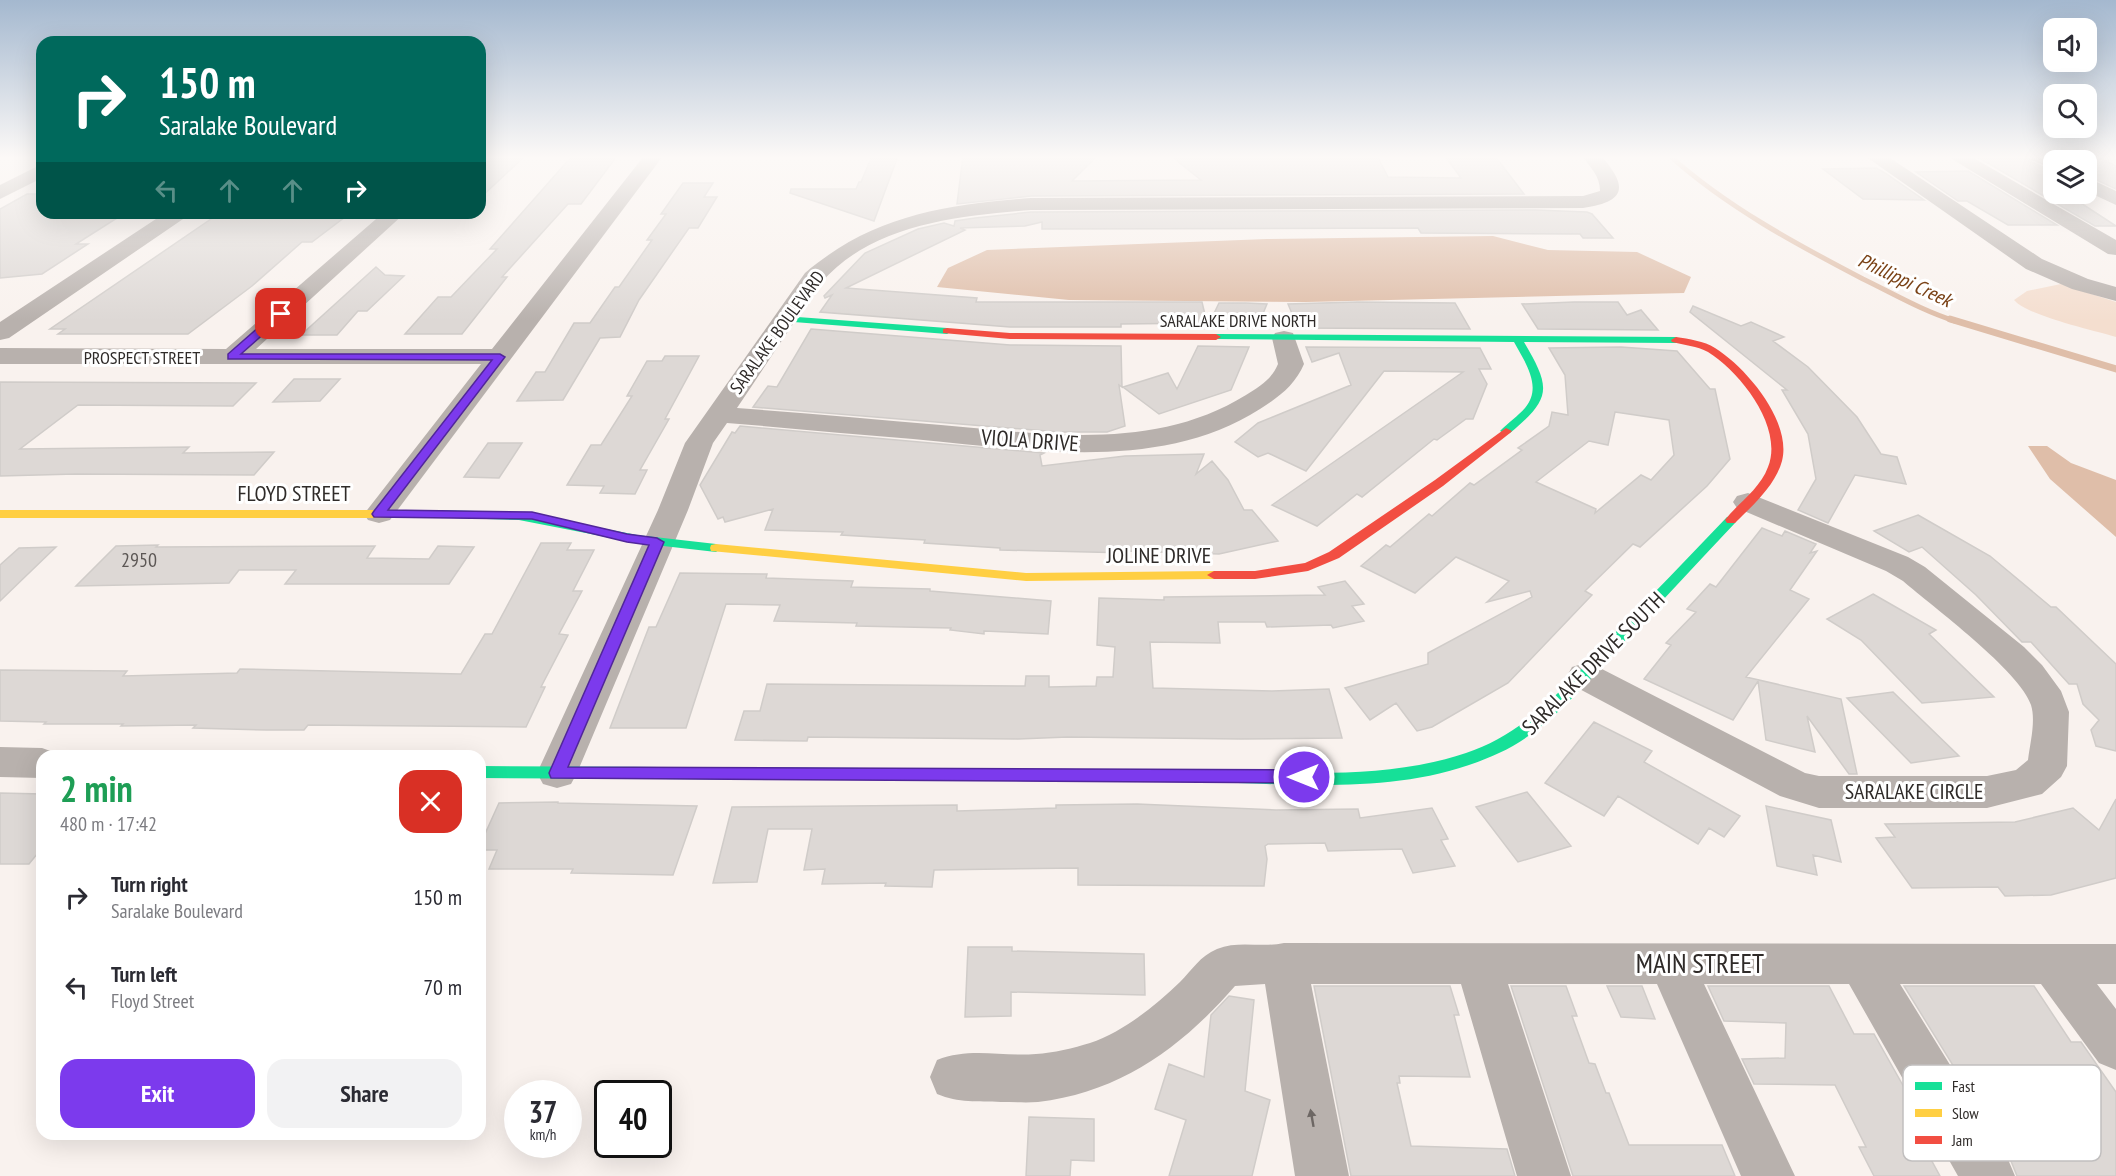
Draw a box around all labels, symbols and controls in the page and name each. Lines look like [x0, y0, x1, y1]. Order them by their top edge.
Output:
map controls [2043, 18, 2097, 204]
button: sound [2043, 18, 2097, 72]
text: 150 m [159, 55, 256, 110]
icon: right [60, 60, 138, 138]
button: search [2043, 84, 2097, 138]
text: Saralake Boulevard [159, 108, 337, 142]
button: layers [2043, 150, 2097, 204]
icon: left [150, 174, 183, 207]
icon: ahead [213, 174, 246, 207]
icon: ahead [276, 174, 309, 207]
icon: right [339, 174, 372, 207]
water label: Phillippi Creek [1854, 247, 1958, 314]
street label: SARALAKE BOULEVARD [725, 266, 829, 398]
pin [255, 288, 306, 339]
icon: arrive [264, 297, 297, 330]
street label: SARALAKE DRIVE NORTH [1160, 309, 1316, 332]
street label: PROSPECT STREET [84, 346, 200, 369]
street label: VIOLA DRIVE [979, 423, 1080, 457]
street label: FLOYD STREET [237, 479, 351, 507]
street label: JOLINE DRIVE [1106, 541, 1211, 569]
house number: 2950 [121, 547, 157, 573]
street label: SARALAKE DRIVE SOUTH [1516, 586, 1670, 740]
position arrow [1272, 745, 1336, 809]
text: 2 min [60, 765, 133, 812]
button: close [399, 770, 462, 833]
street label: SARALAKE CIRCLE [1845, 777, 1983, 805]
text: 480 m · 17:42 [60, 811, 157, 837]
text: Turn right [111, 870, 188, 898]
icon: right [60, 881, 93, 914]
text: 150 m [413, 883, 462, 911]
text: Saralake Boulevard [111, 898, 243, 924]
street label: MAIN STREET [1636, 946, 1764, 980]
text: Turn left [111, 960, 177, 988]
icon: left [60, 971, 93, 1004]
text: 70 m [423, 973, 462, 1001]
text: Floyd Street [111, 988, 194, 1014]
button: Exit [60, 1059, 255, 1128]
button: Share [267, 1059, 462, 1128]
legend [1903, 1065, 2101, 1161]
text: Fast [1952, 1076, 1975, 1096]
speed limit sign: 40 [594, 1080, 672, 1158]
text: 37 [529, 1092, 557, 1131]
text: Slow [1952, 1103, 1979, 1123]
one-way arrow [1307, 1109, 1316, 1128]
text: km/h [530, 1125, 556, 1144]
text: Jam [1951, 1130, 1973, 1150]

